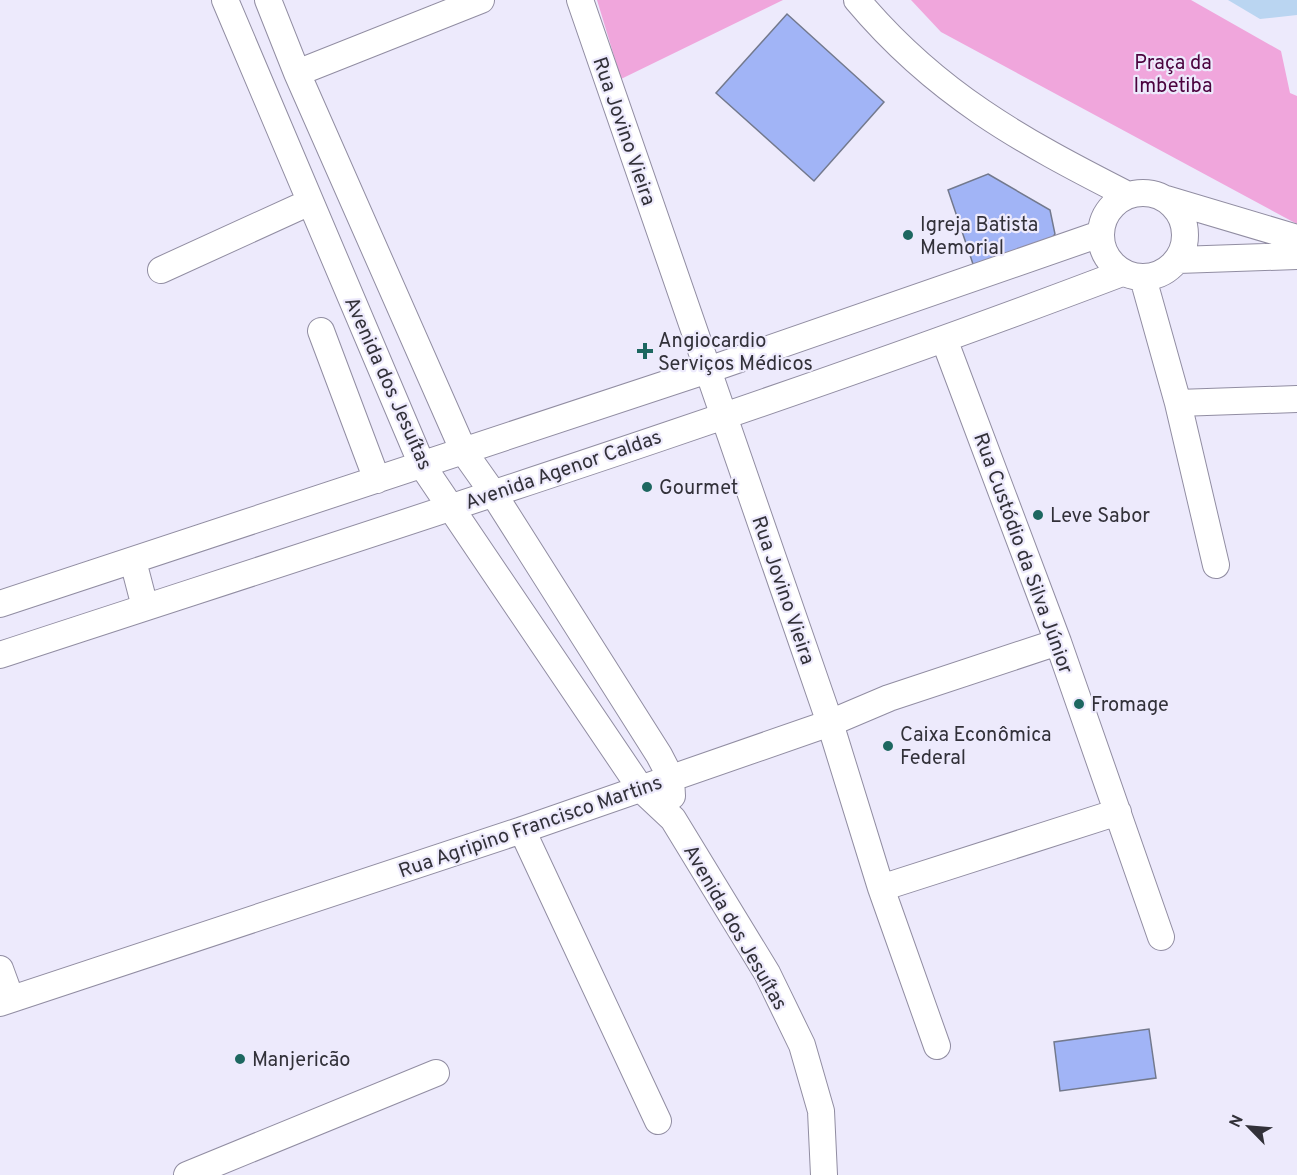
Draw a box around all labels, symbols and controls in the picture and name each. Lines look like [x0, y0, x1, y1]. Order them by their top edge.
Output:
park label: Praça da Imbetiba [1134, 51, 1212, 100]
street label: Rua Jovino Vieira [586, 54, 661, 209]
place label: Igreja Batista Memorial [920, 213, 1038, 262]
marker: Igreja Batista Memorial [901, 228, 915, 242]
street label: Avenida dos Jesuítas [337, 293, 437, 475]
place label: Angiocardio Serviços Médicos [658, 329, 813, 378]
marker: Angiocardio Serviços Médicos [636, 342, 654, 360]
street label: Avenida Agenor Caldas [462, 425, 665, 517]
street label: Rua Custódio da Silva Júnior [966, 429, 1078, 678]
place label: Gourmet [659, 476, 738, 502]
marker: Gourmet [640, 480, 654, 494]
place label: Leve Sabor [1050, 504, 1150, 530]
marker: Leve Sabor [1031, 508, 1045, 522]
street label: Rua Jovino Vieira [745, 513, 820, 668]
place label: Fromage [1091, 693, 1169, 719]
marker: Fromage [1072, 697, 1086, 711]
place label: Caixa Econômica Federal [900, 723, 1051, 772]
marker: Caixa Econômica Federal [881, 739, 895, 753]
street label: Rua Agripino Francisco Martins [395, 770, 666, 885]
street label: Avenida dos Jesuítas [676, 841, 792, 1015]
place label: Manjericão [252, 1048, 350, 1074]
marker: Manjericão [233, 1052, 247, 1066]
north arrow [1219, 1097, 1279, 1157]
text: N [1226, 1112, 1249, 1131]

